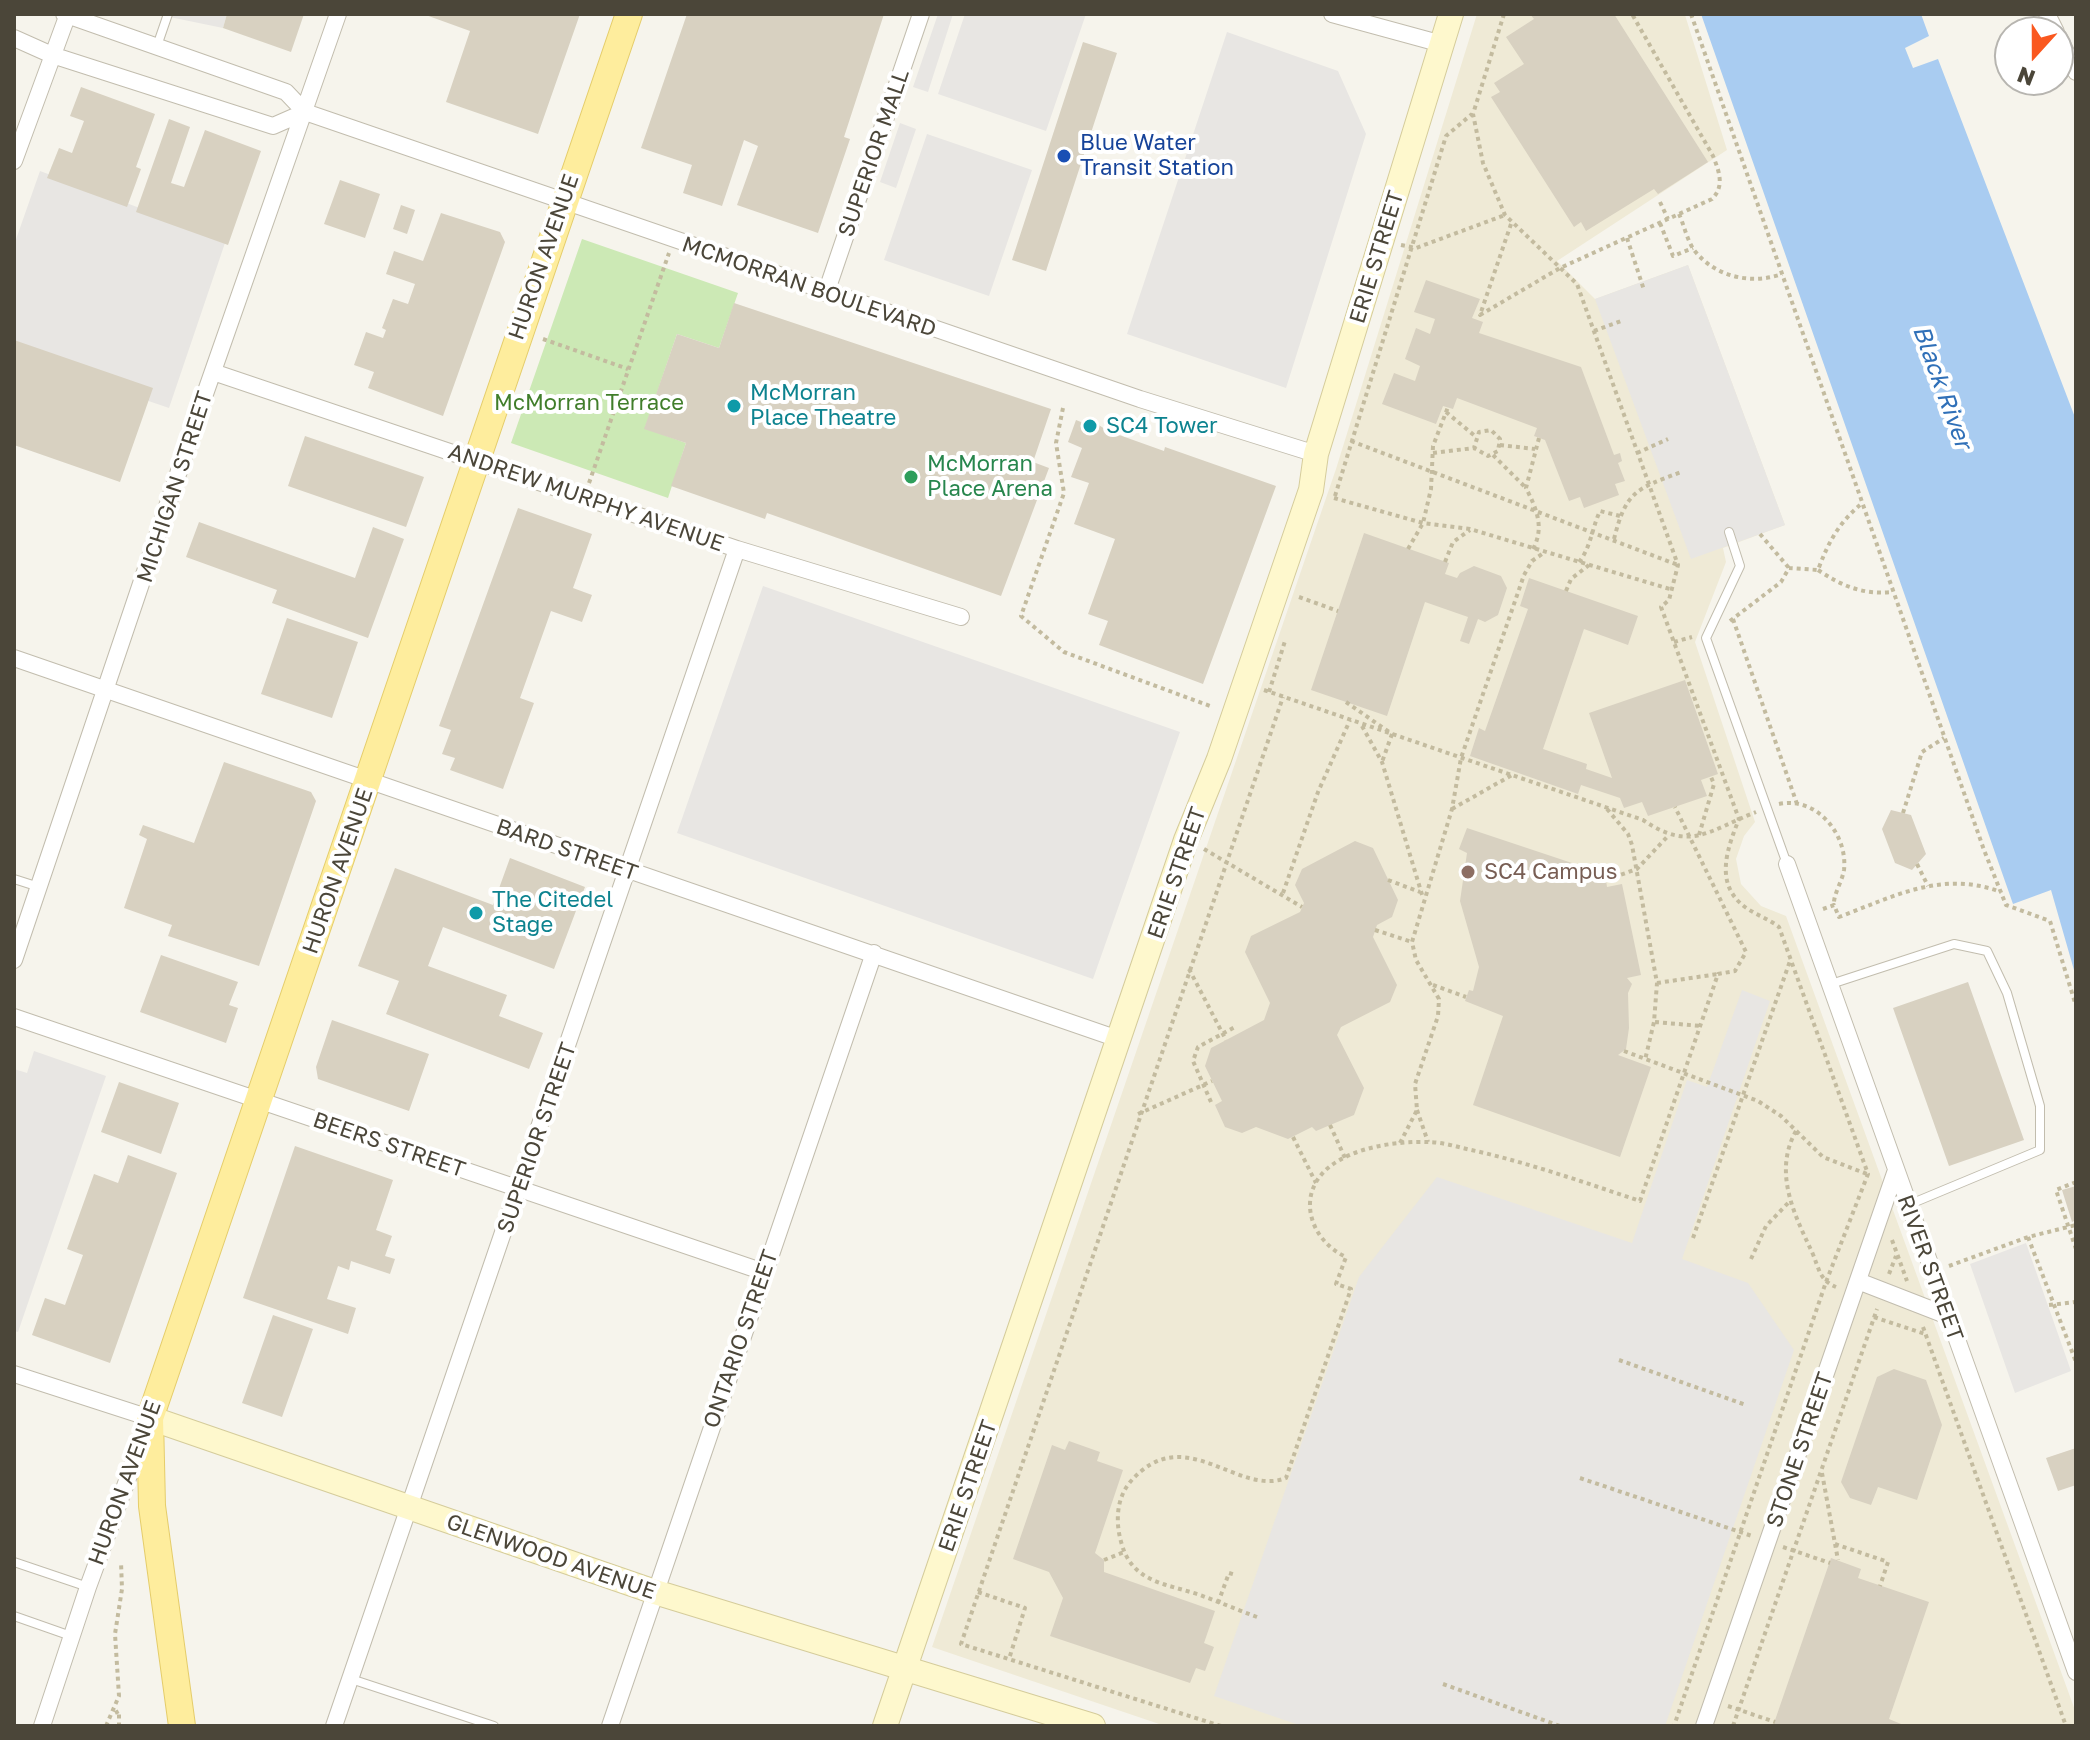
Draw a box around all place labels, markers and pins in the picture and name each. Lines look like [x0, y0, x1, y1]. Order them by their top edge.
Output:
place label: Blue Water Transit Station [1080, 130, 1234, 182]
marker: Blue Water Transit Station [1055, 147, 1073, 165]
place label: McMorran Place Theatre [750, 380, 896, 432]
marker: McMorran Place Theatre [725, 397, 743, 415]
place label: SC4 Tower [1106, 413, 1218, 439]
marker: SC4 Tower [1081, 417, 1099, 435]
place label: McMorran Place Arena [927, 451, 1053, 502]
marker: McMorran Place Arena [902, 468, 920, 486]
place label: SC4 Campus [1484, 859, 1617, 885]
marker: SC4 Campus [1459, 863, 1477, 881]
place label: The Citedel Stage [492, 887, 613, 938]
marker: The Citedel Stage [467, 904, 485, 922]

